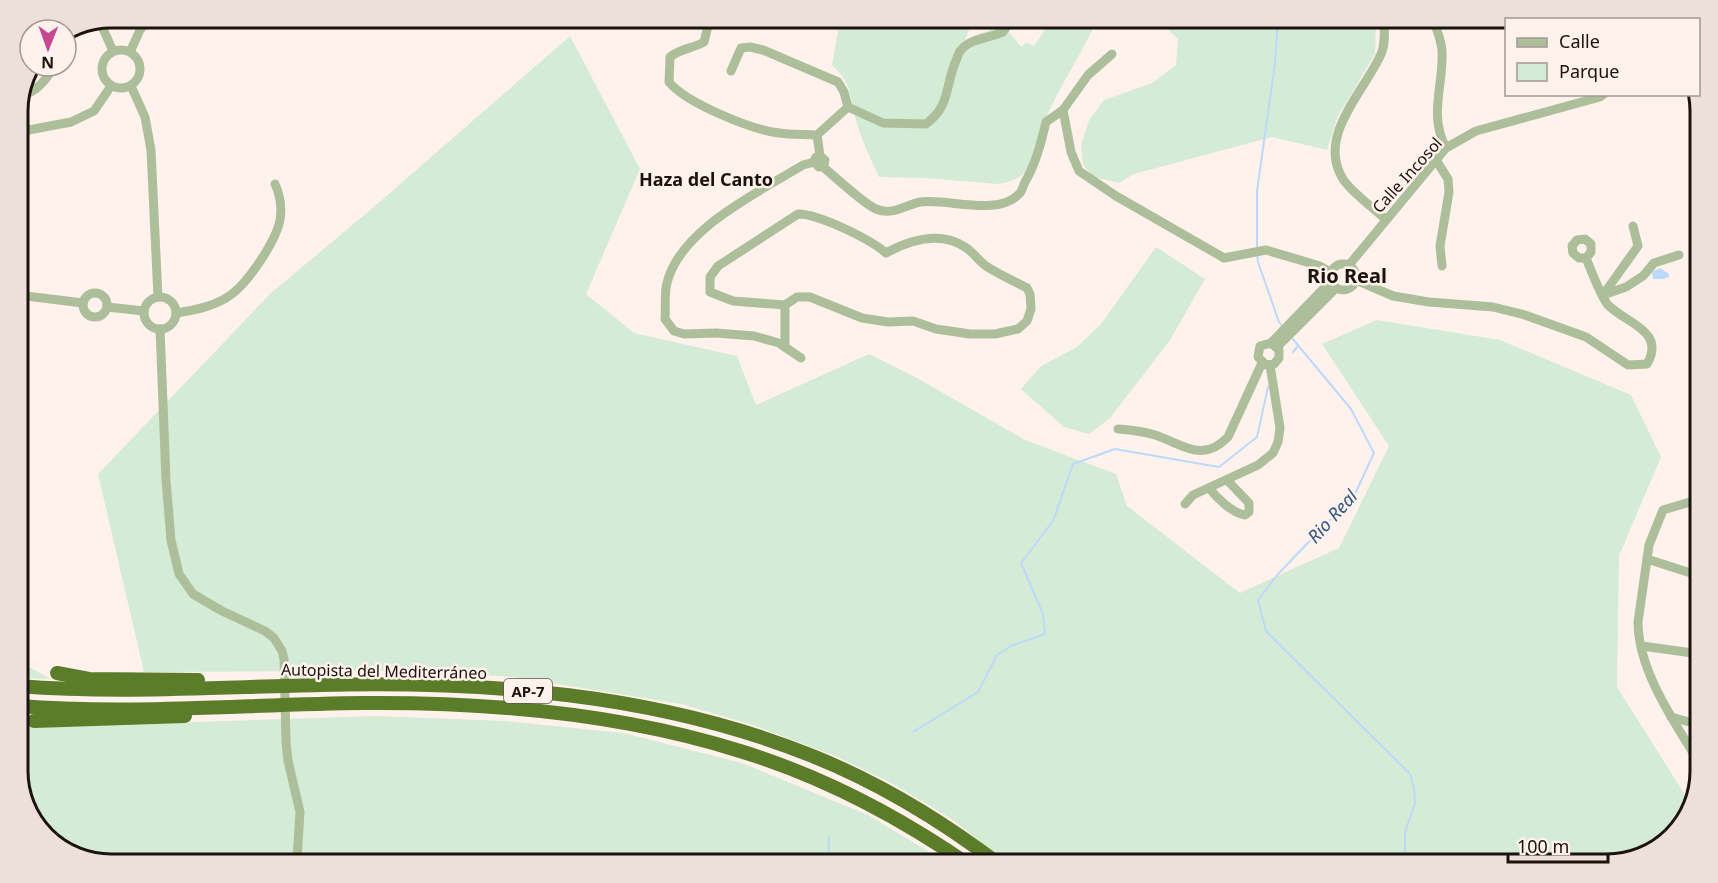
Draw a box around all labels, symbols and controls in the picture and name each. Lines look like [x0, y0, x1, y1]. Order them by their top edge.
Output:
north arrow [18, 18, 78, 78]
legend [1505, 18, 1700, 96]
text: Calle [1559, 29, 1600, 53]
text: N [41, 52, 54, 74]
text: Parque [1559, 59, 1619, 83]
street label: Calle Incosol [1367, 132, 1447, 218]
district label: Haza del Canto [639, 167, 773, 191]
district label: Rio Real [1307, 262, 1387, 289]
water label: Rio Real [1302, 484, 1363, 548]
street label: Autopista del Mediterráneo [281, 658, 487, 684]
road number: AP-7 [504, 679, 552, 703]
scale bar [1508, 826, 1608, 864]
text: 100 m [1517, 834, 1569, 858]

